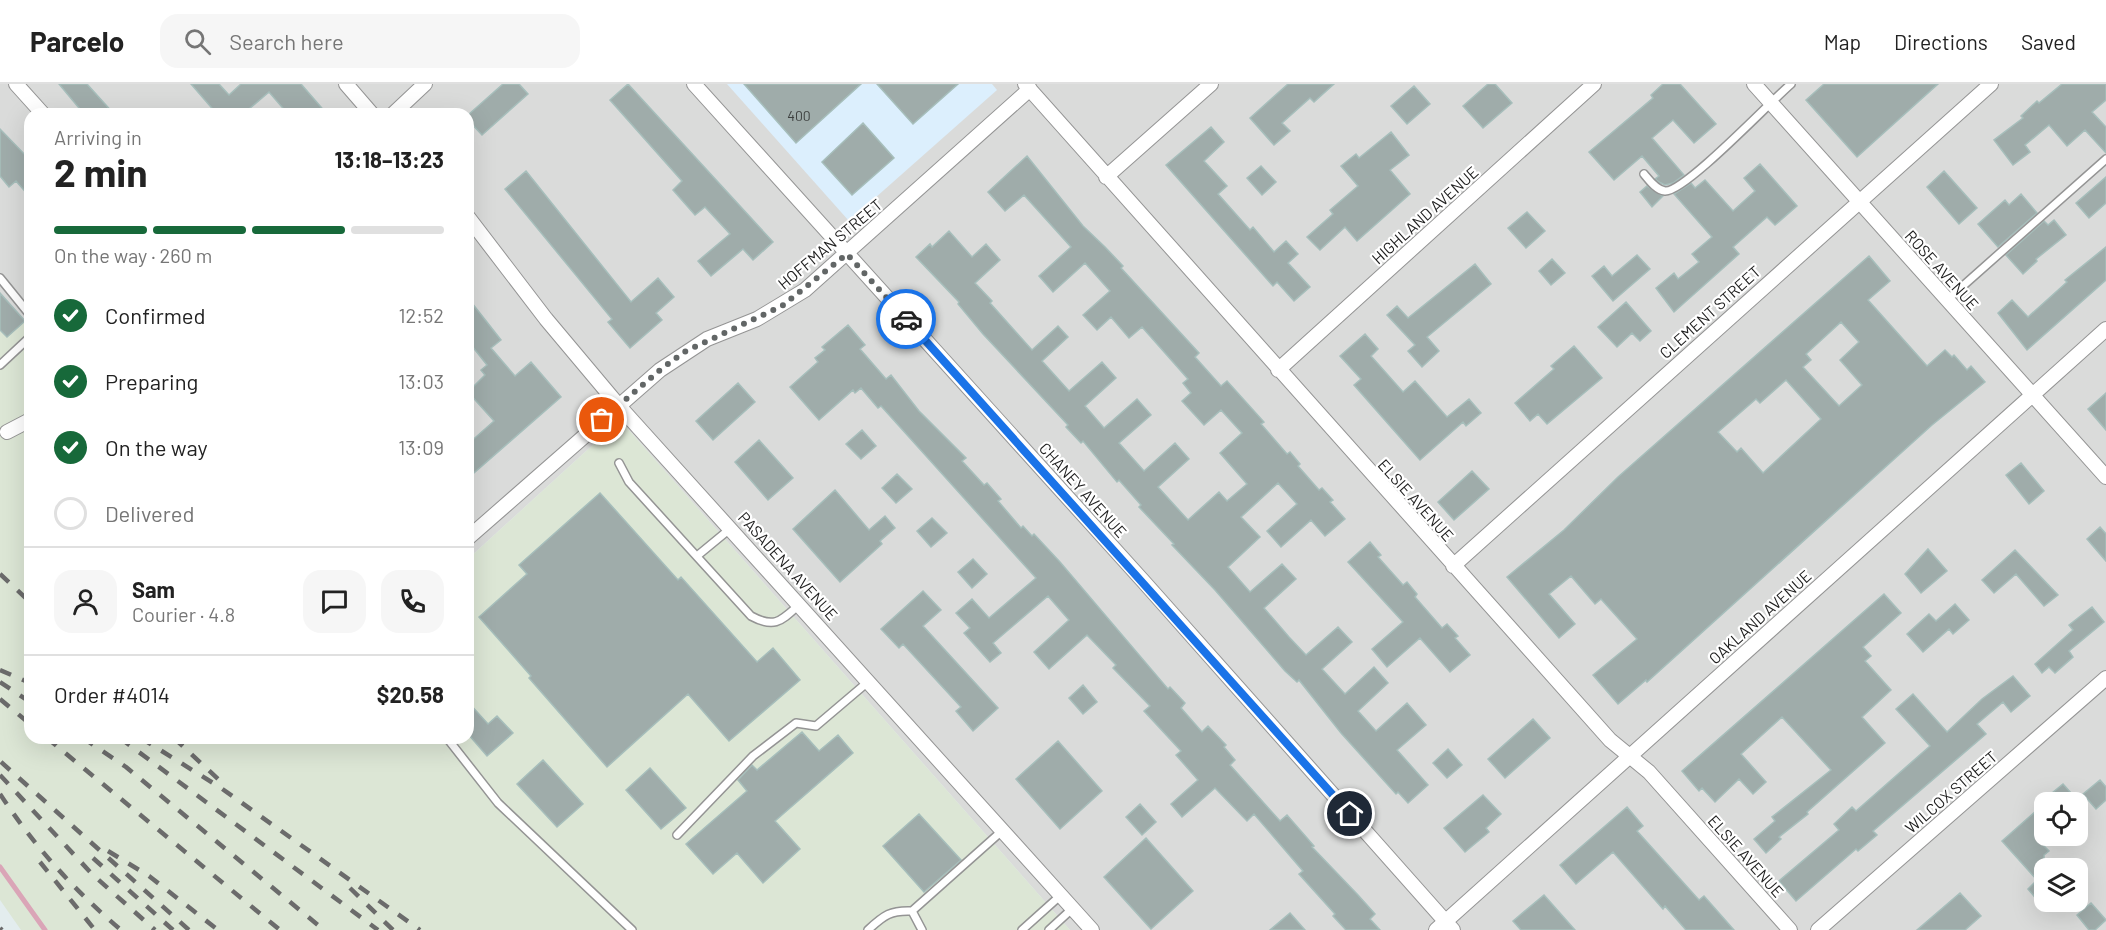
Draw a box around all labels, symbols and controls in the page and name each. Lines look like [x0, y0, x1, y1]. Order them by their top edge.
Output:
search box [160, 14, 580, 68]
text: Parcelo [30, 24, 124, 58]
icon: search [181, 25, 214, 58]
text: Search here [229, 28, 344, 54]
text: Map [1824, 29, 1861, 54]
text: Directions [1894, 29, 1988, 54]
text: Saved [2021, 29, 2076, 54]
house number: 400 [787, 107, 811, 124]
text: Arriving in [54, 125, 142, 149]
text: 13:18–13:23 [335, 146, 444, 172]
text: 2 min [54, 148, 147, 195]
street label: HIGHLAND AVENUE [1368, 162, 1482, 267]
street label: HOFFMAN STREET [774, 195, 886, 293]
street label: ROSE AVENUE [1902, 226, 1983, 313]
text: On the way · 260 m [54, 243, 212, 267]
street label: CLEMENT STREET [1655, 261, 1764, 362]
courier [876, 289, 936, 349]
icon: check [54, 299, 87, 332]
text: Confirmed [105, 302, 205, 328]
text: 12:52 [399, 303, 444, 327]
icon: car [890, 303, 923, 336]
icon: check [54, 365, 87, 398]
text: Preparing [105, 368, 198, 394]
text: 13:03 [398, 369, 444, 393]
pin [576, 394, 627, 445]
icon: bag [585, 403, 618, 436]
icon: check [54, 431, 87, 464]
text: On the way [105, 434, 208, 460]
text: 13:09 [398, 435, 444, 459]
street label: CHANEY AVENUE [1036, 438, 1131, 541]
street label: ELSIE AVENUE [1375, 455, 1458, 545]
text: Delivered [105, 500, 194, 526]
street label: PASADENA AVENUE [735, 508, 842, 624]
street label: OAKLAND AVENUE [1705, 566, 1815, 668]
button: person [54, 570, 117, 633]
button: chat [303, 570, 366, 633]
button: phone [381, 570, 444, 633]
text: Sam [132, 576, 175, 602]
text: Courier · 4.8 [132, 602, 235, 626]
text: Order #4014 [54, 681, 170, 707]
text: $20.58 [377, 681, 444, 707]
street label: WILCOX STREET [1901, 746, 2001, 837]
pin [1324, 788, 1375, 839]
map controls [2034, 792, 2088, 912]
button: locate [2034, 792, 2088, 846]
icon: home [1333, 797, 1366, 830]
street label: ELSIE AVENUE [1705, 811, 1788, 901]
button: layers [2034, 858, 2088, 912]

